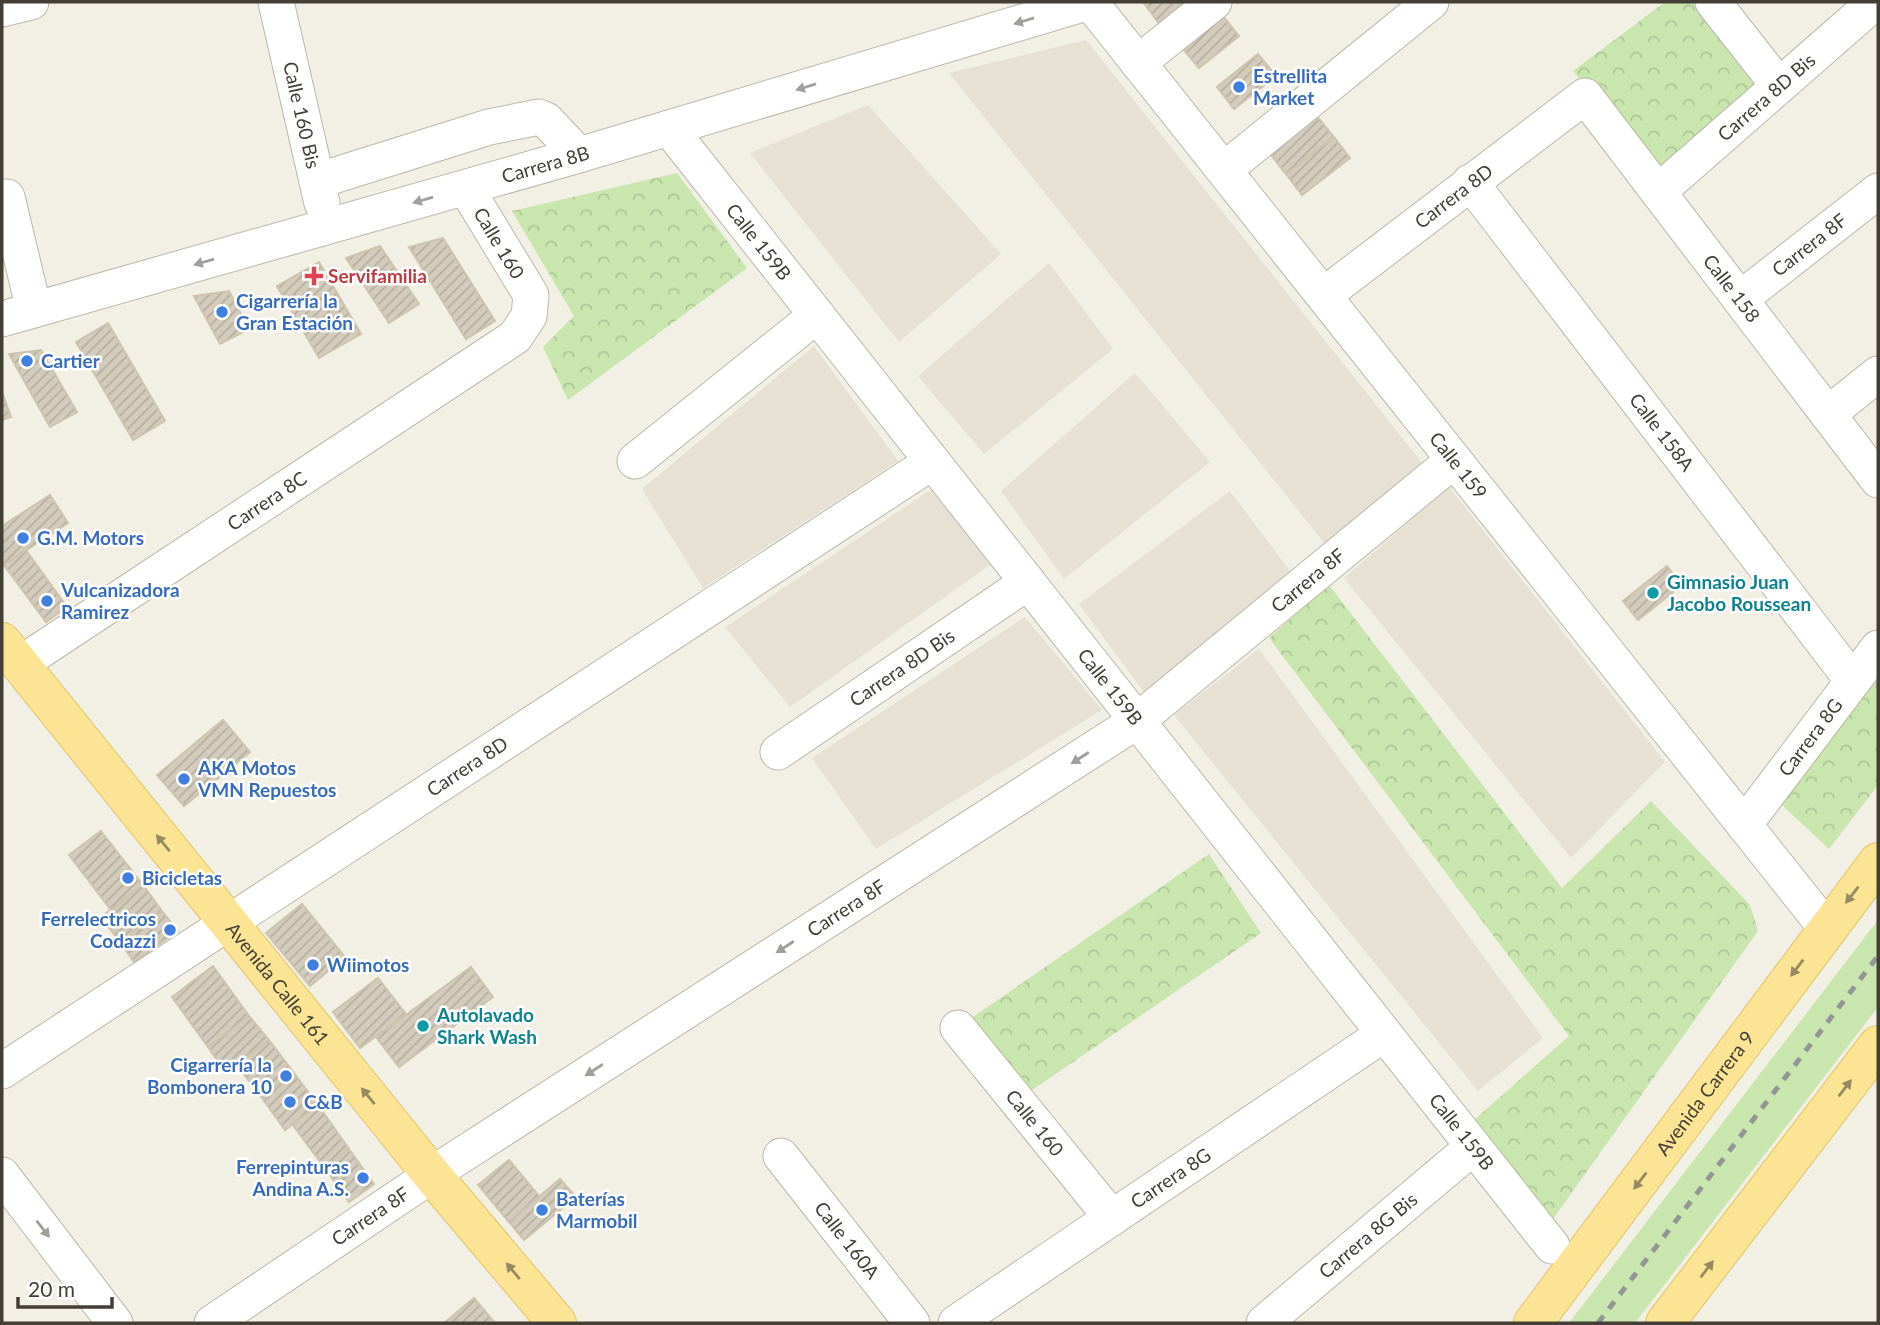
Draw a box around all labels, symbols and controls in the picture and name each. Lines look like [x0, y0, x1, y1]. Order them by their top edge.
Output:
one-way arrow [1013, 17, 1034, 27]
street label: Carrera 8D Bis [1713, 48, 1819, 146]
street label: Calle 160 Bis [279, 59, 326, 171]
place label: Estrellita Market [1253, 64, 1327, 109]
marker: Estrellita Market [1231, 79, 1247, 95]
one-way arrow [795, 82, 816, 92]
street label: Carrera 8B [499, 141, 592, 187]
street label: Carrera 8D [1410, 159, 1497, 233]
one-way arrow [412, 195, 434, 206]
street label: Calle 159B [722, 198, 797, 284]
street label: Calle 160 [469, 203, 530, 283]
street label: Carrera 8F [1767, 208, 1851, 281]
street label: Calle 158 [1699, 249, 1765, 326]
one-way arrow [194, 258, 215, 268]
place label: Servifamilia [328, 264, 427, 287]
marker: Servifamilia [306, 268, 322, 284]
place label: Cigarrería la Gran Estación [236, 289, 353, 334]
marker: Cigarrería la Gran Estación [214, 304, 230, 320]
place label: Cartier [41, 349, 101, 372]
marker: Cartier [19, 353, 35, 369]
street label: Calle 158A [1625, 388, 1699, 475]
street label: Calle 159 [1425, 427, 1492, 503]
street label: Carrera 8C [223, 466, 311, 535]
place label: G.M. Motors [37, 526, 144, 549]
marker: G.M. Motors [15, 530, 31, 546]
street label: Carrera 8F [1266, 543, 1349, 617]
place label: Gimnasio Juan Jacobo Roussean [1667, 570, 1811, 615]
place label: Vulcanizadora Ramirez [60, 578, 180, 623]
marker: Gimnasio Juan Jacobo Roussean [1645, 585, 1661, 601]
marker: Vulcanizadora Ramirez [39, 593, 55, 609]
street label: Carrera 8D Bis [845, 623, 959, 711]
street label: Calle 159B [1073, 643, 1148, 729]
street label: Carrera 8G [1773, 694, 1847, 780]
street label: Carrera 8D [422, 731, 512, 801]
one-way arrow [1070, 751, 1089, 764]
place label: AKA Motos VMN Repuestos [197, 756, 336, 801]
marker: AKA Motos VMN Repuestos [176, 771, 192, 787]
one-way arrow [156, 834, 171, 852]
place label: Bicicletas [142, 866, 222, 889]
marker: Bicicletas [120, 870, 136, 886]
street label: Carrera 8F [802, 874, 890, 941]
one-way arrow [1845, 886, 1860, 904]
place label: Ferrelectricos Codazzi [41, 907, 156, 952]
street label: Avenida Calle 161 [222, 917, 334, 1049]
marker: Ferrelectricos Codazzi [162, 922, 178, 938]
one-way arrow [776, 941, 795, 954]
place label: Wiimotos [327, 953, 409, 976]
marker: Wiimotos [305, 957, 321, 973]
one-way arrow [1790, 959, 1805, 977]
place label: Autolavado Shark Wash [436, 1003, 537, 1048]
marker: Autolavado Shark Wash [415, 1018, 431, 1034]
street label: Avenida Carrera 9 [1651, 1026, 1759, 1160]
place label: Cigarrería la Bombonera 10 [147, 1053, 272, 1098]
one-way arrow [584, 1064, 604, 1077]
marker: Cigarrería la Bombonera 10 [278, 1068, 294, 1084]
one-way arrow [1838, 1080, 1853, 1098]
street label: Calle 160 [1001, 1084, 1069, 1160]
one-way arrow [361, 1087, 376, 1104]
street label: Calle 159B [1425, 1088, 1499, 1174]
place label: C&B [304, 1090, 343, 1113]
marker: C&B [282, 1094, 298, 1110]
street label: Carrera 8G [1126, 1142, 1215, 1213]
place label: Ferrepinturas Andina A.S. [236, 1155, 349, 1200]
marker: Ferrepinturas Andina A.S. [355, 1170, 371, 1186]
one-way arrow [1633, 1172, 1647, 1190]
street label: Carrera 8F [327, 1181, 413, 1250]
place label: Baterías Marmobil [556, 1187, 638, 1232]
street label: Carrera 8G Bis [1314, 1187, 1422, 1283]
street label: Calle 160A [810, 1197, 885, 1283]
marker: Baterías Marmobil [534, 1202, 550, 1218]
one-way arrow [36, 1220, 51, 1238]
one-way arrow [1700, 1260, 1714, 1278]
one-way arrow [505, 1262, 521, 1280]
scale bar [18, 1266, 112, 1310]
text: 20 m [28, 1276, 75, 1301]

